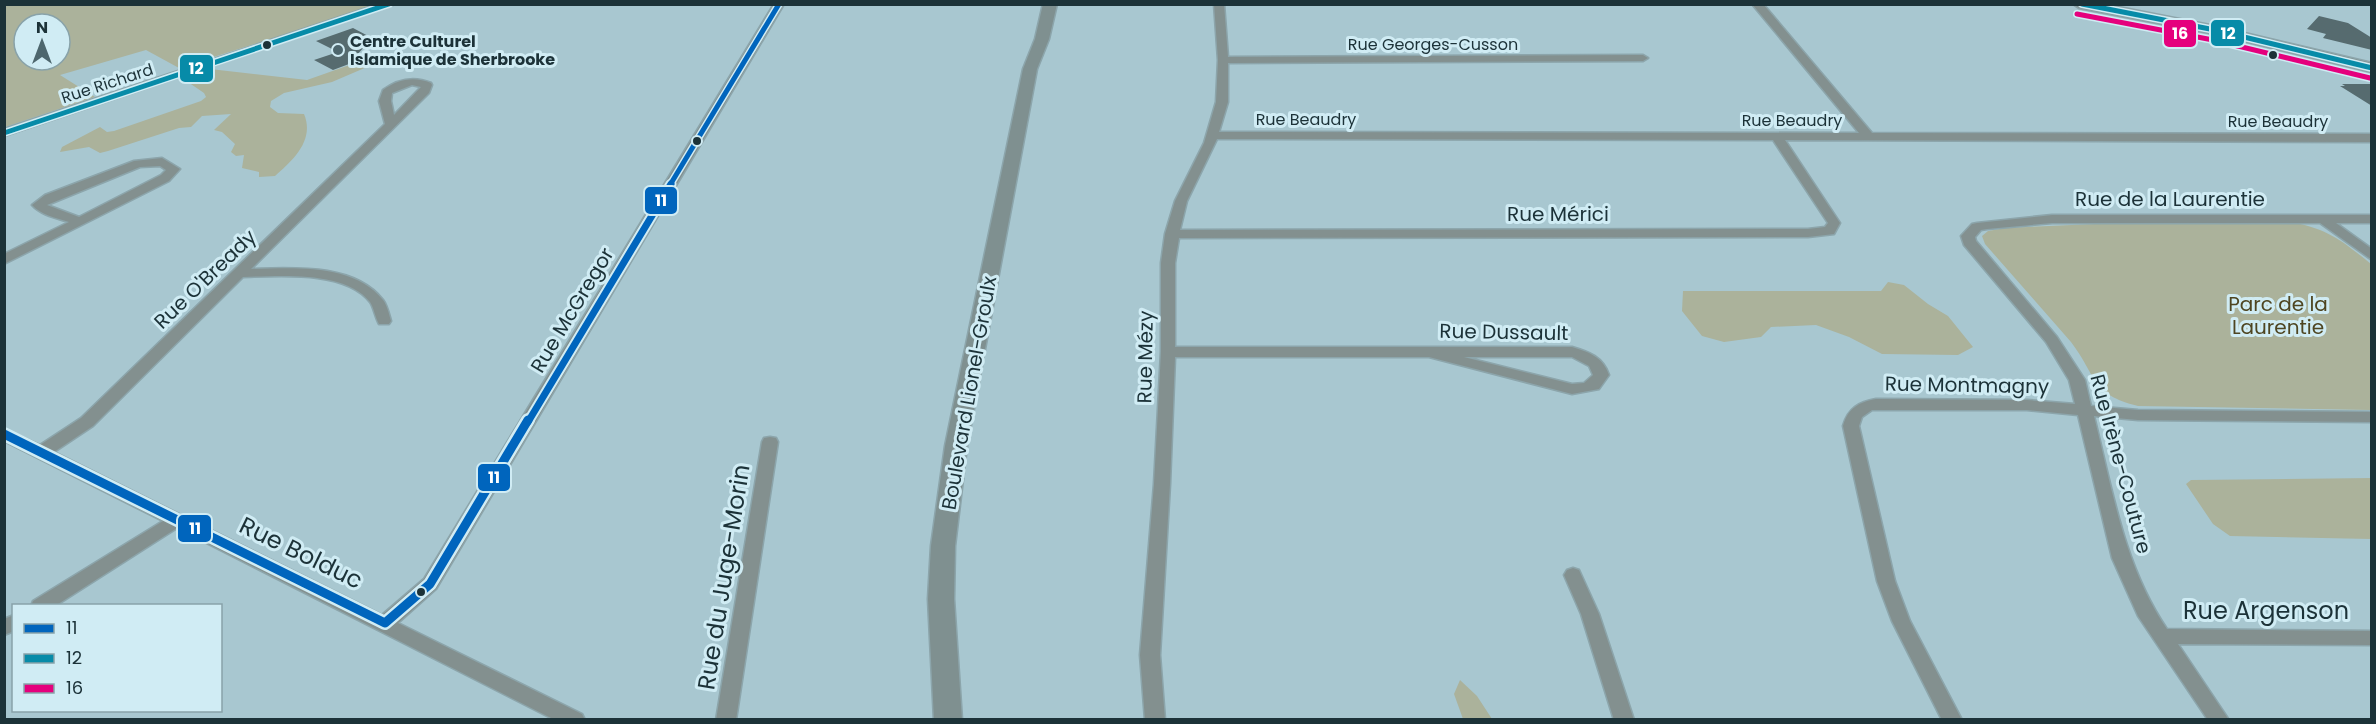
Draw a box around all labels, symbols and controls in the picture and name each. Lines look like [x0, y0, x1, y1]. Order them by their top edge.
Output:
north arrow [12, 12, 72, 72]
text: N [36, 16, 48, 39]
line badge: 16 [2163, 19, 2197, 48]
line badge: 12 [2210, 19, 2245, 47]
text: 16 [2172, 22, 2188, 45]
text: 12 [2220, 22, 2236, 45]
place label: Centre Culturel Islamique de Sherbrooke [350, 30, 555, 71]
street label: Rue Georges-Cusson [1348, 33, 1518, 56]
unlabelled marker [261, 39, 273, 51]
marker: Centre Culturel Islamique de Sherbrooke [331, 43, 345, 57]
unlabelled marker [2267, 49, 2279, 61]
line badge: 12 [179, 54, 214, 83]
text: 12 [188, 57, 204, 80]
street label: Rue Richard [58, 58, 156, 109]
street label: Rue Beaudry [1256, 108, 1356, 131]
street label: Rue Beaudry [1742, 109, 1842, 132]
street label: Rue Beaudry [2228, 110, 2328, 133]
unlabelled marker [691, 135, 703, 147]
street label: Rue de la Laurentie [2075, 185, 2265, 213]
line badge: 11 [644, 186, 678, 215]
text: 11 [655, 189, 667, 212]
street label: Rue Mérici [1507, 200, 1609, 228]
street label: Rue O'Bready [148, 223, 262, 335]
street label: Rue McGregor [524, 242, 620, 378]
street label: Boulevard Lionel-Groulx [935, 274, 1003, 512]
park label: Parc de la Laurentie [2228, 290, 2328, 341]
street label: Rue Mézy [1130, 310, 1160, 404]
street label: Rue Dussault [1439, 317, 1569, 347]
street label: Rue Montmagny [1885, 370, 2049, 400]
street label: Rue Irène-Couture [2084, 371, 2158, 557]
street label: Rue du Juge-Morin [689, 462, 758, 692]
line badge: 11 [477, 463, 511, 492]
text: 11 [488, 466, 500, 489]
street label: Rue Bolduc [234, 508, 368, 597]
line badge: 11 [177, 514, 212, 543]
text: 11 [189, 517, 201, 540]
unlabelled marker [415, 586, 427, 598]
street label: Rue Argenson [2183, 594, 2349, 627]
legend [12, 604, 222, 712]
text: 11 [66, 615, 78, 640]
text: 12 [66, 645, 82, 670]
text: 16 [66, 675, 83, 700]

